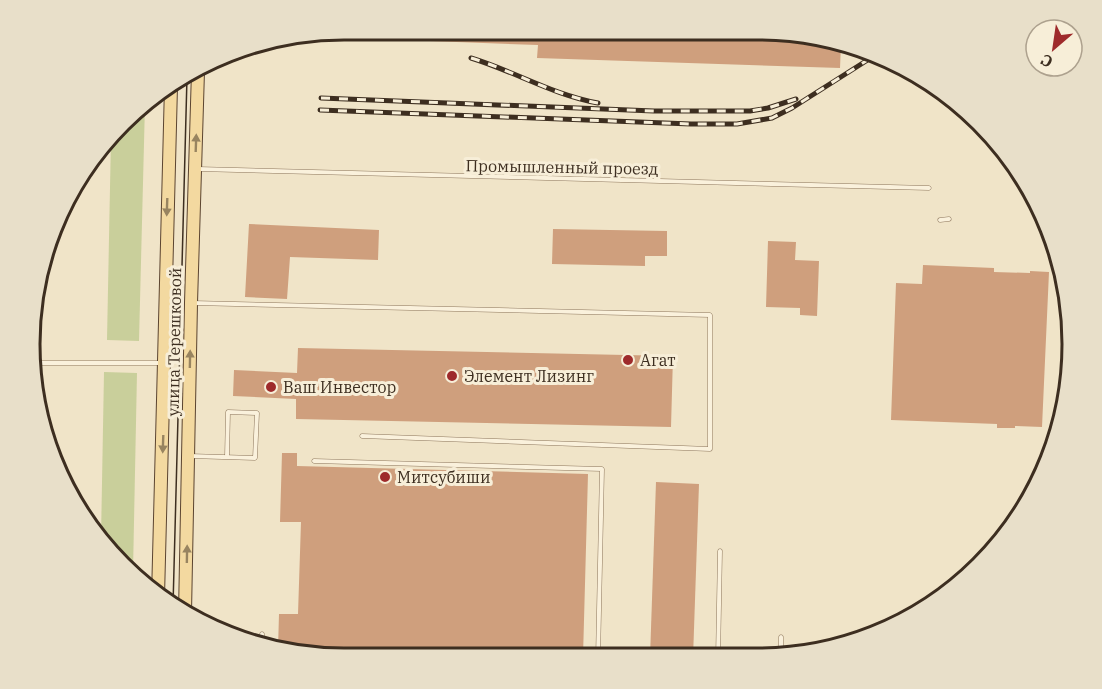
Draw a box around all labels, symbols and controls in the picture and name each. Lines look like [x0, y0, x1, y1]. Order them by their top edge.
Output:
north arrow [1024, 18, 1084, 78]
text: С [1037, 50, 1056, 72]
one-way arrow [191, 134, 200, 153]
street label: Промышленный проезд [465, 155, 659, 179]
one-way arrow [163, 198, 172, 217]
street label: улица Терешковой [163, 268, 185, 416]
one-way arrow [186, 350, 195, 369]
place label: Агат [640, 350, 676, 370]
marker: Агат [621, 353, 635, 367]
place label: Элемент Лизинг [464, 366, 594, 386]
marker: Элемент Лизинг [445, 369, 459, 383]
place label: Ваш Инвестор [283, 377, 397, 397]
marker: Ваш Инвестор [264, 380, 278, 394]
one-way arrow [158, 434, 167, 453]
place label: Митсубиши [397, 467, 490, 487]
marker: Митсубиши [378, 470, 392, 484]
one-way arrow [182, 545, 191, 564]

